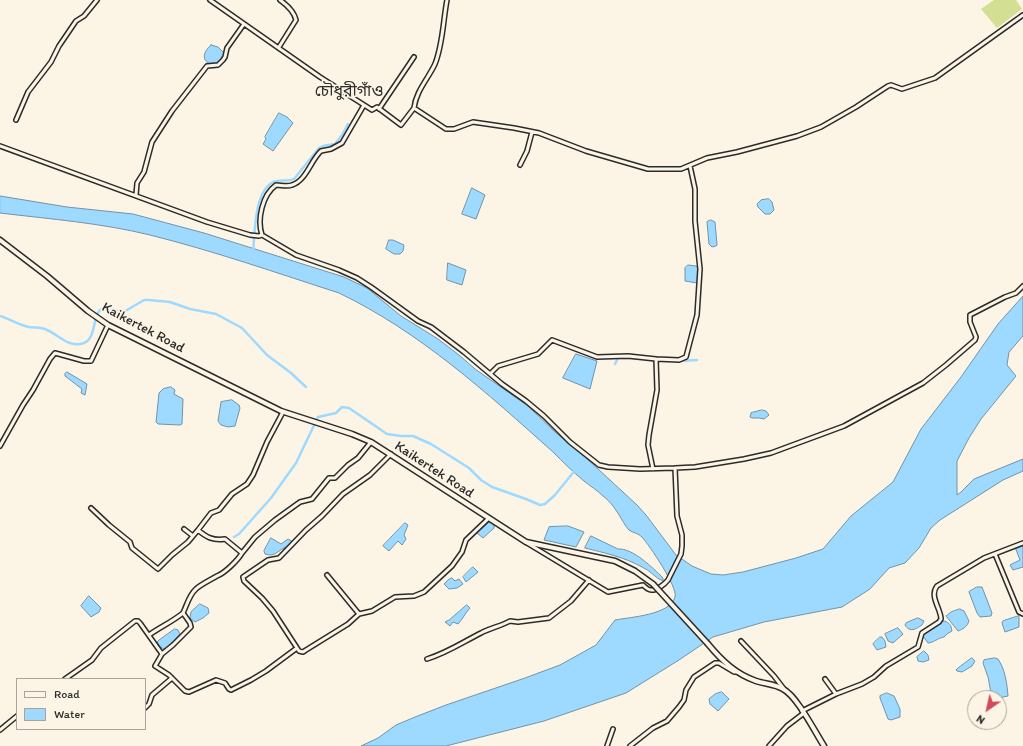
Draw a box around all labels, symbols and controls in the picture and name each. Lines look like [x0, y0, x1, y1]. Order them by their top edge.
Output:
district label: চৌধুরীগাঁও [315, 82, 383, 102]
street label: Kaikertek Road [99, 299, 187, 357]
street label: Kaikertek Road [391, 438, 477, 502]
legend [16, 678, 146, 730]
text: Road [54, 687, 80, 701]
north arrow [967, 690, 1007, 730]
text: Water [54, 707, 85, 721]
text: N [974, 712, 987, 727]

